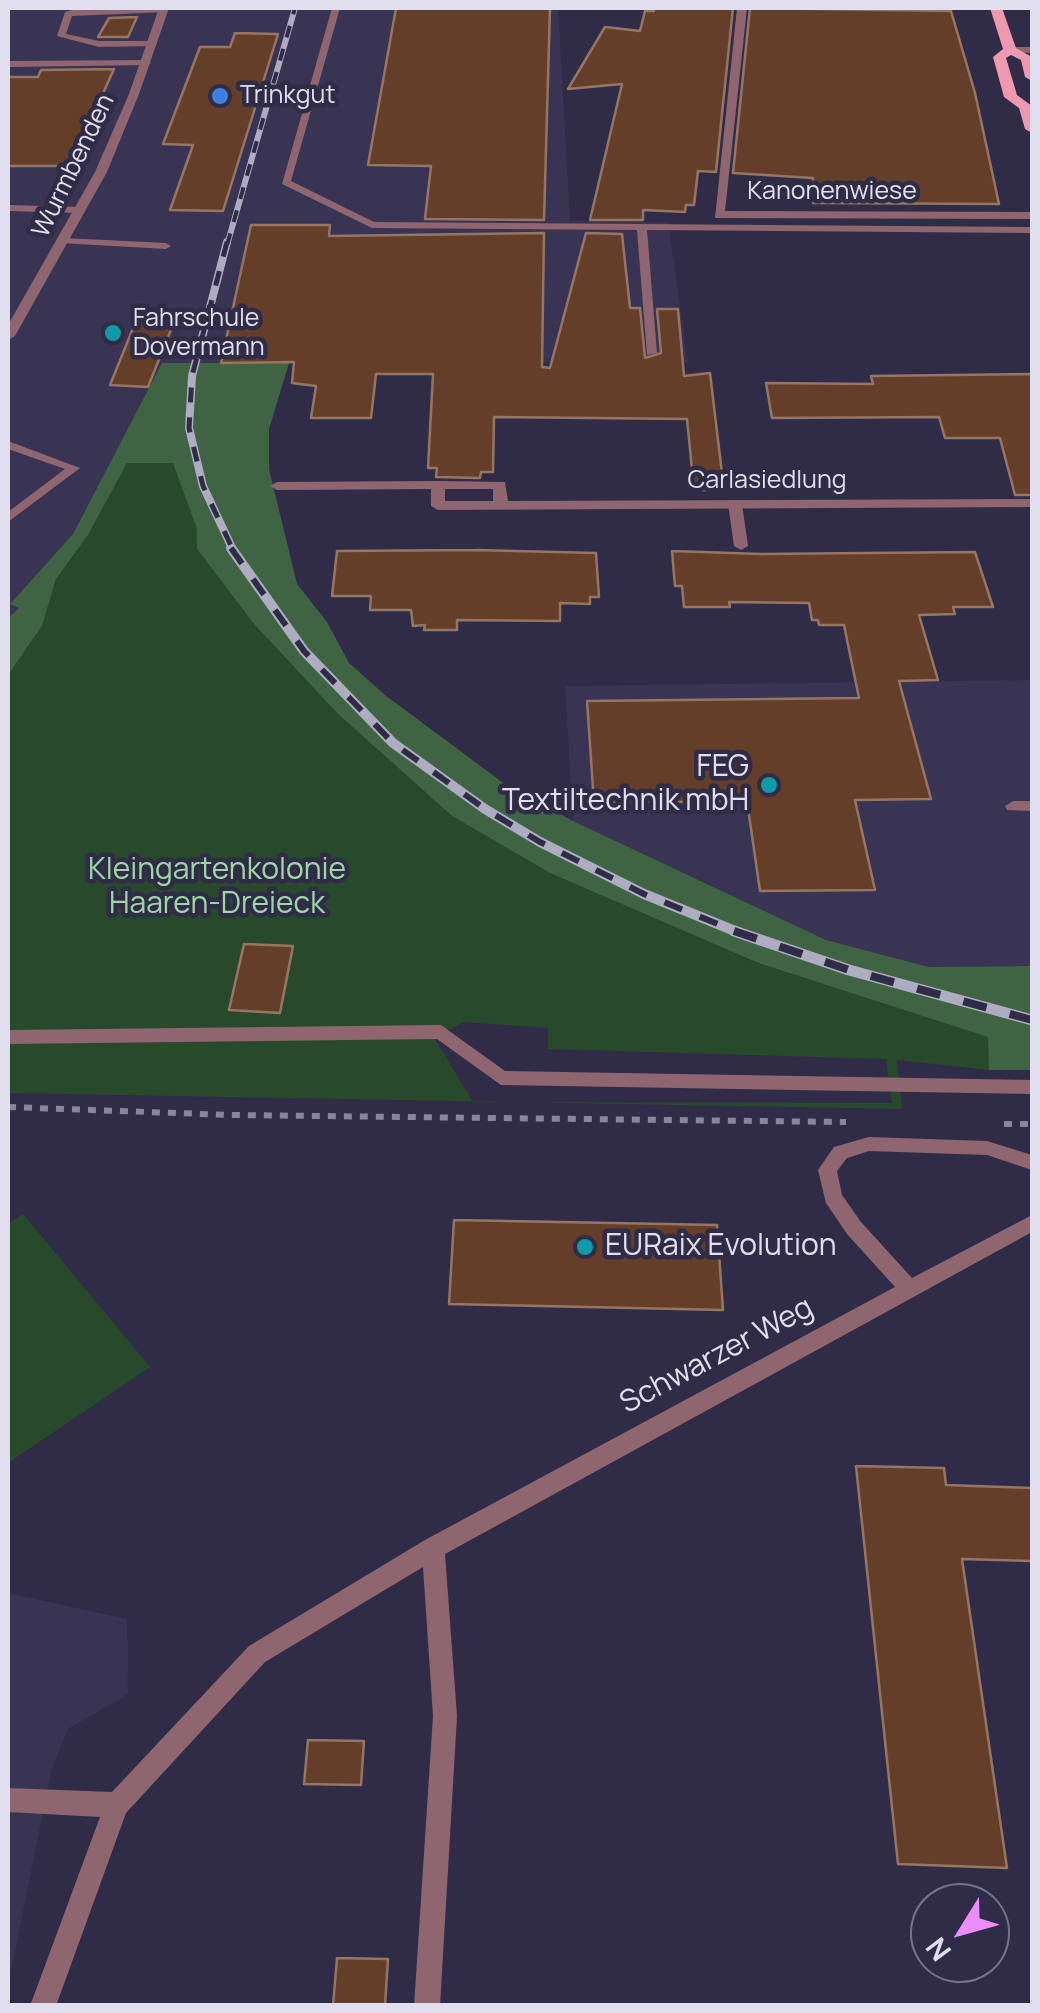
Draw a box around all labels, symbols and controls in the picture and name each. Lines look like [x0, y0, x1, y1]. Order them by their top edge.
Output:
place label: Trinkgut [240, 81, 335, 111]
marker: Trinkgut [209, 85, 231, 107]
street label: Wurmbenden [26, 90, 122, 242]
street label: Kanonenwiese [747, 177, 917, 207]
place label: Fahrschule Dovermann [133, 304, 265, 363]
marker: Fahrschule Dovermann [102, 322, 124, 344]
street label: Carlasiedlung [687, 466, 847, 496]
place label: FEG Textiltechnik mbH [502, 750, 749, 820]
marker: FEG Textiltechnik mbH [758, 774, 780, 796]
park label: Kleingartenkolonie Haaren-Dreieck [88, 853, 346, 924]
place label: EURaix Evolution [605, 1229, 836, 1265]
marker: EURaix Evolution [574, 1236, 596, 1258]
street label: Schwarzer Weg [614, 1290, 820, 1422]
north arrow [910, 1883, 1010, 1983]
text: N [916, 1930, 959, 1969]

